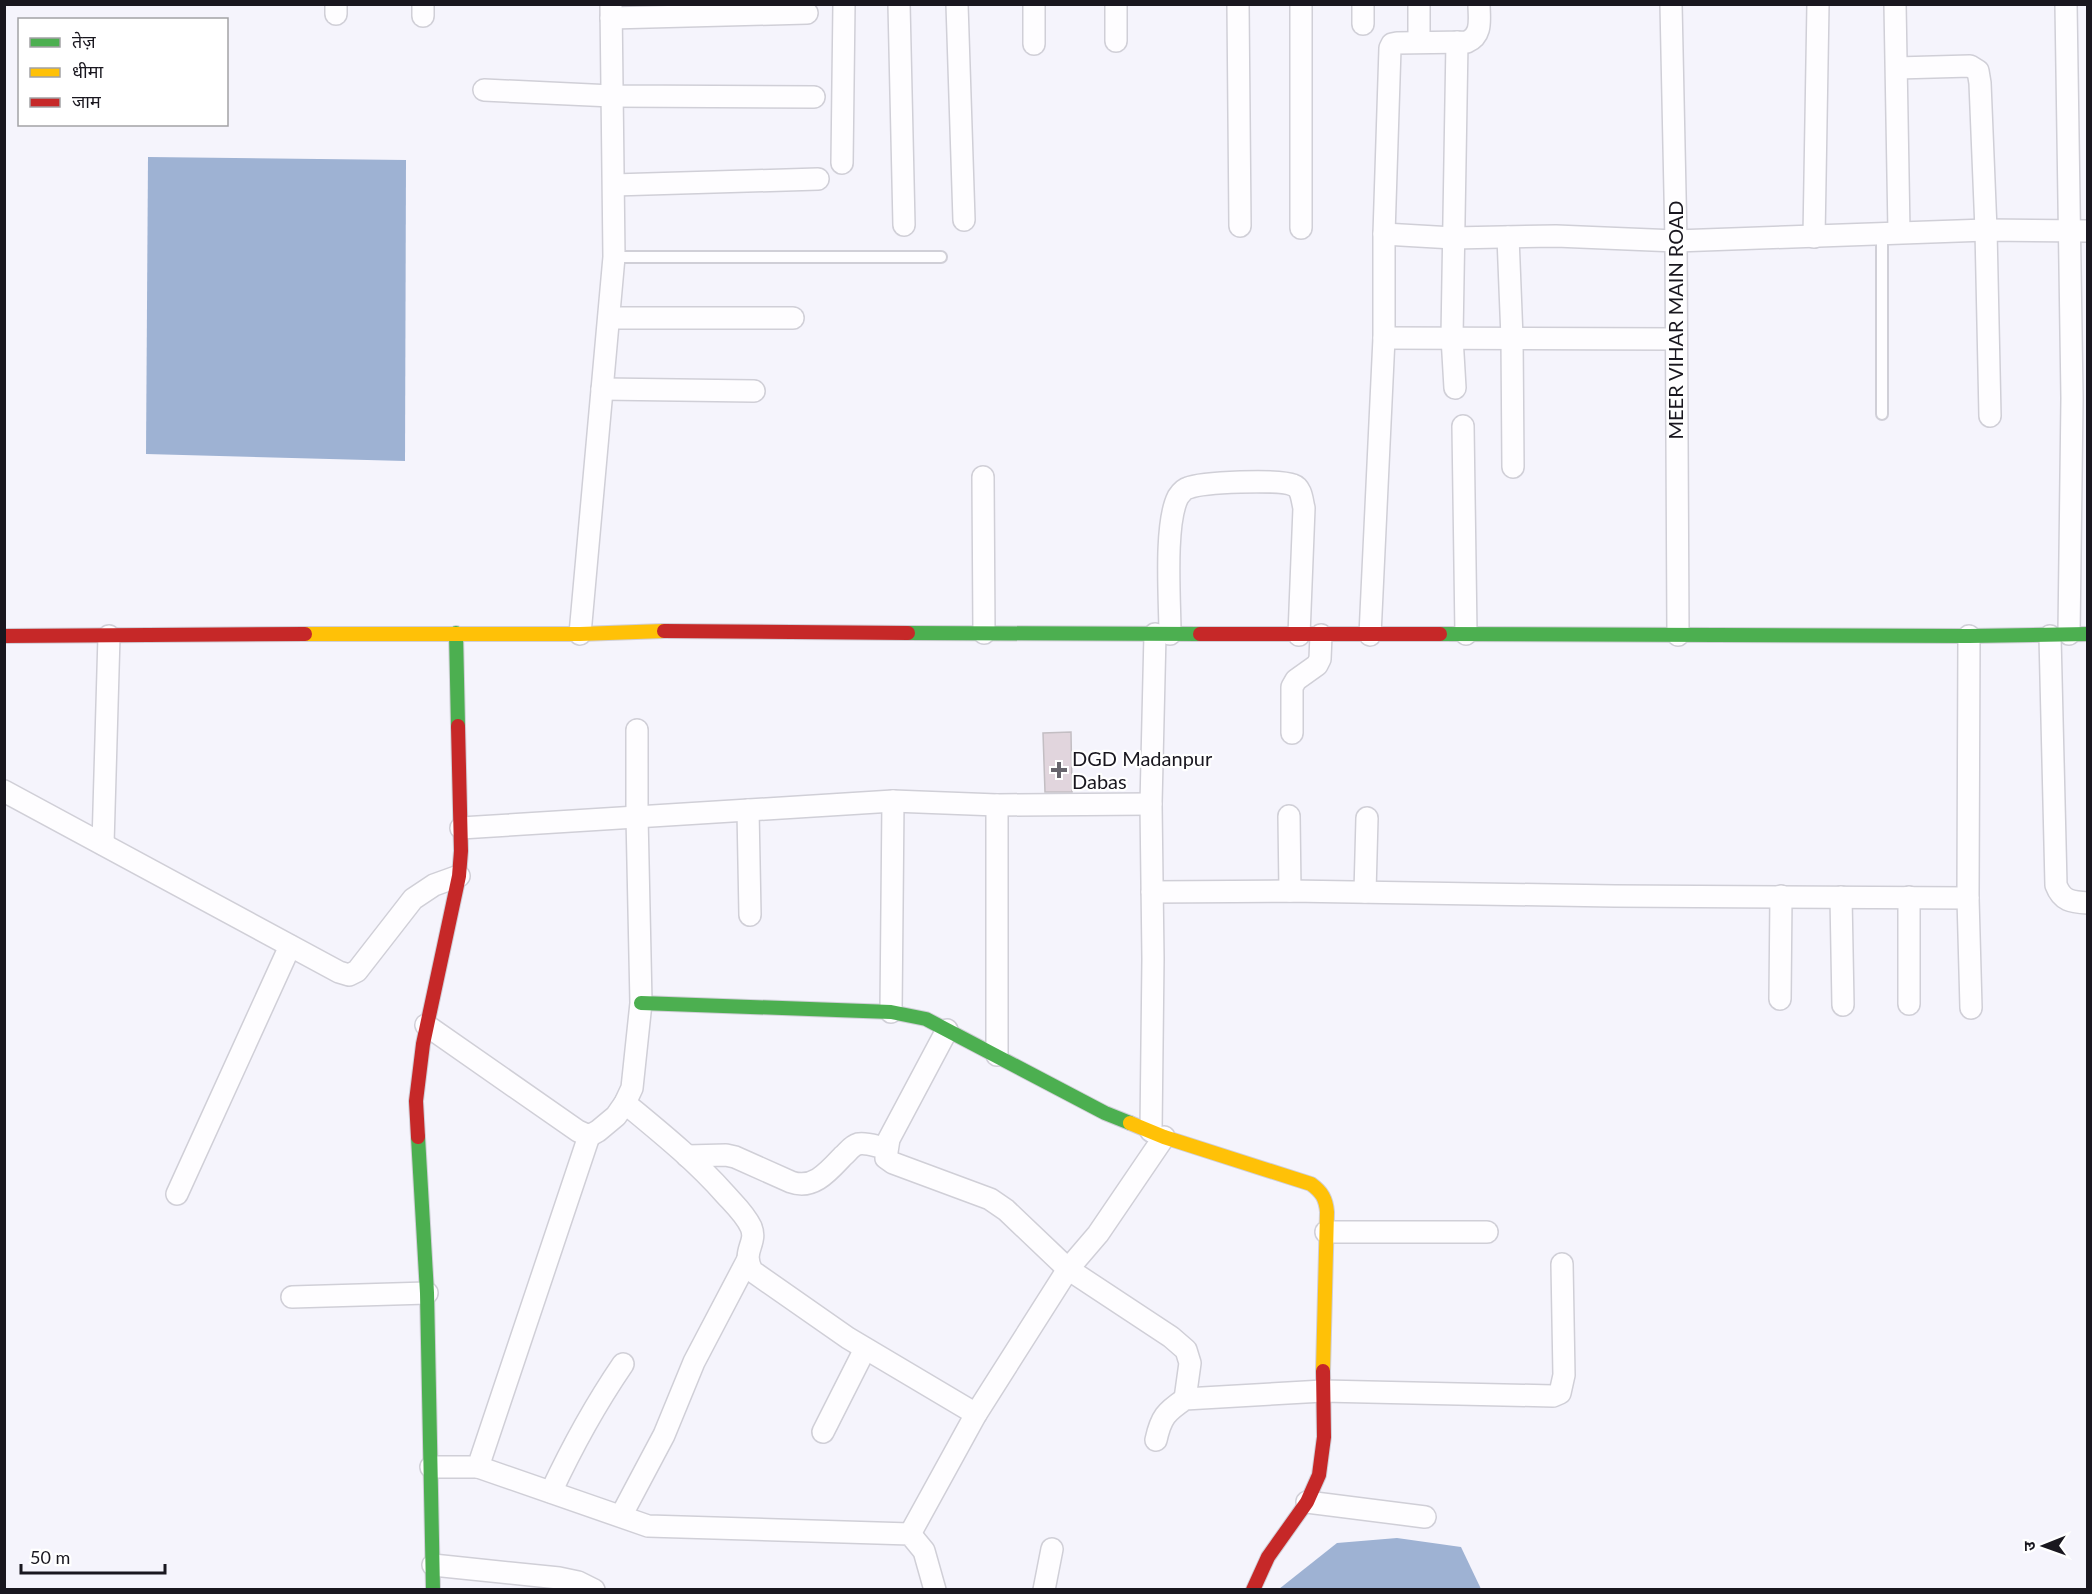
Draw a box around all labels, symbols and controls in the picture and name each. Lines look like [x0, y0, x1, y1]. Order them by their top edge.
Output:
legend [18, 18, 228, 126]
text: तेज़ [72, 30, 96, 52]
text: धीमा [72, 60, 103, 82]
text: जाम [72, 90, 102, 112]
street label: MEER VIHAR MAIN ROAD [1663, 200, 1687, 440]
place label: DGD Madanpur Dabas [1072, 746, 1213, 793]
marker: DGD Madanpur Dabas [1050, 761, 1068, 779]
north arrow [2014, 1516, 2074, 1576]
scale bar [21, 1537, 165, 1575]
text: उ [2019, 1541, 2038, 1551]
text: 50 m [30, 1546, 70, 1568]

